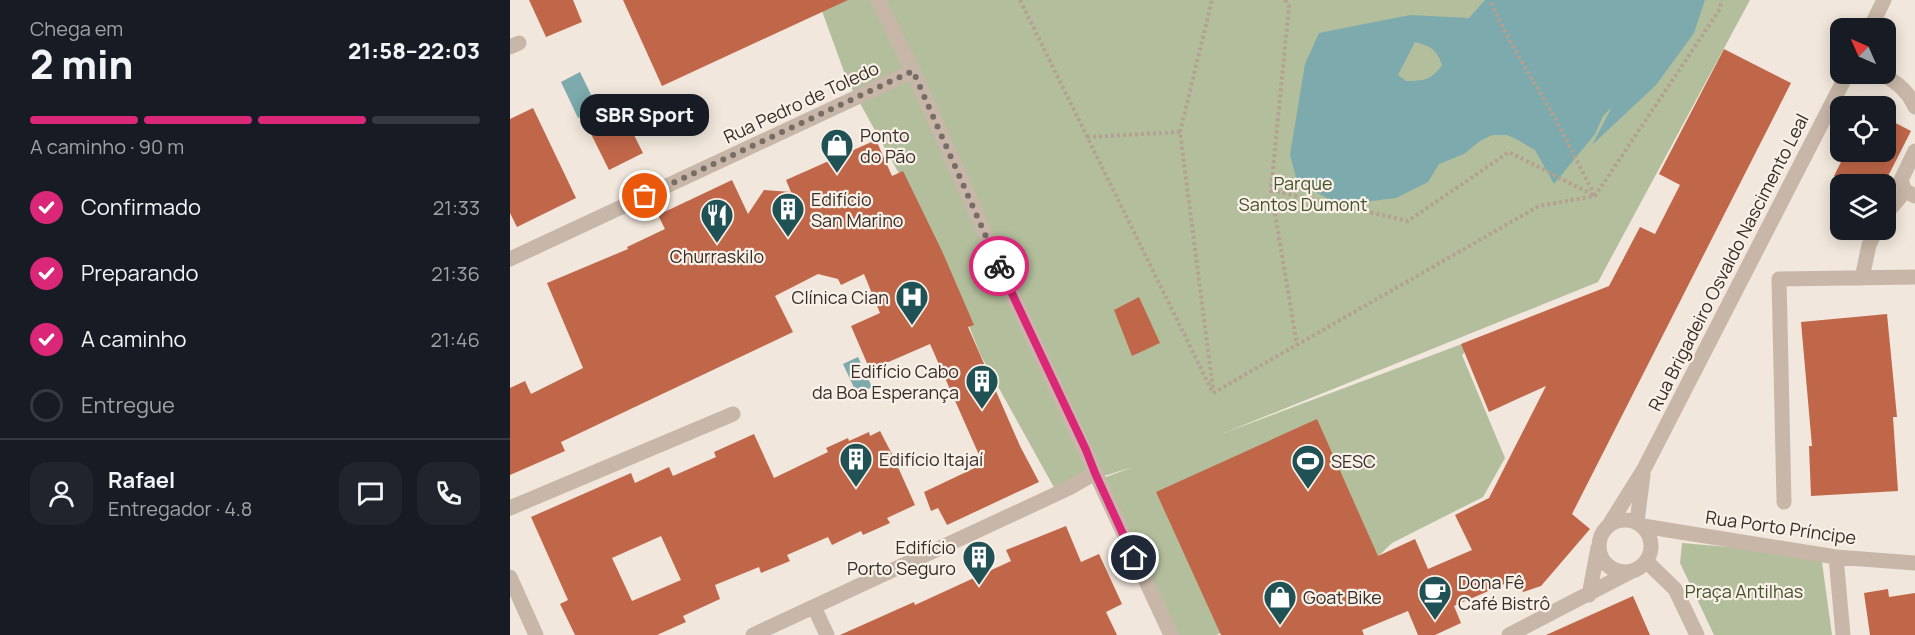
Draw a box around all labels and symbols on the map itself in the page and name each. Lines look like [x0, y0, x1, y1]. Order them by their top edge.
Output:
north arrow [1830, 18, 1896, 84]
street label: Rua Pedro de Toledo [719, 55, 883, 149]
callout: SBR Sport [580, 94, 710, 136]
street label: Rua Brigadeiro Osvaldo Nascimento Leal [1642, 109, 1814, 415]
place label: Ponto do Pão [860, 123, 916, 168]
shop icon: Ponto do Pão [819, 127, 855, 174]
pin [619, 170, 670, 221]
park label: Parque Santos Dumont [1239, 171, 1367, 216]
place label: Edifício San Marino [811, 187, 904, 232]
building icon: Edifício San Marino [770, 191, 806, 238]
restaurant icon: Churraskilo [699, 197, 735, 244]
courier [969, 236, 1029, 296]
place label: Churraskilo [670, 244, 764, 268]
hospital icon: Clínica Cian [894, 279, 930, 326]
place label: Clínica Cian [792, 285, 889, 309]
place label: Edifício Cabo da Boa Esperança [812, 359, 959, 404]
building icon: Edifício Cabo da Boa Esperança [964, 363, 1000, 410]
building icon: Edifício Itajaí [838, 441, 874, 488]
sports icon: SESC [1290, 443, 1326, 490]
place label: Edifício Itajaí [879, 447, 983, 471]
place label: SESC [1331, 449, 1376, 473]
street label: Rua Porto Príncipe [1704, 505, 1858, 549]
pin [1108, 532, 1159, 583]
place label: Edifício Porto Seguro [847, 535, 956, 580]
building icon: Edifício Porto Seguro [961, 539, 997, 586]
place label: Dona Fê Café Bistrô [1458, 570, 1550, 615]
cafe icon: Dona Fê Café Bistrô [1417, 574, 1453, 621]
shop icon: Goat Bike [1262, 579, 1298, 626]
park label: Praça Antilhas [1685, 579, 1803, 603]
place label: Goat Bike [1303, 585, 1382, 609]

